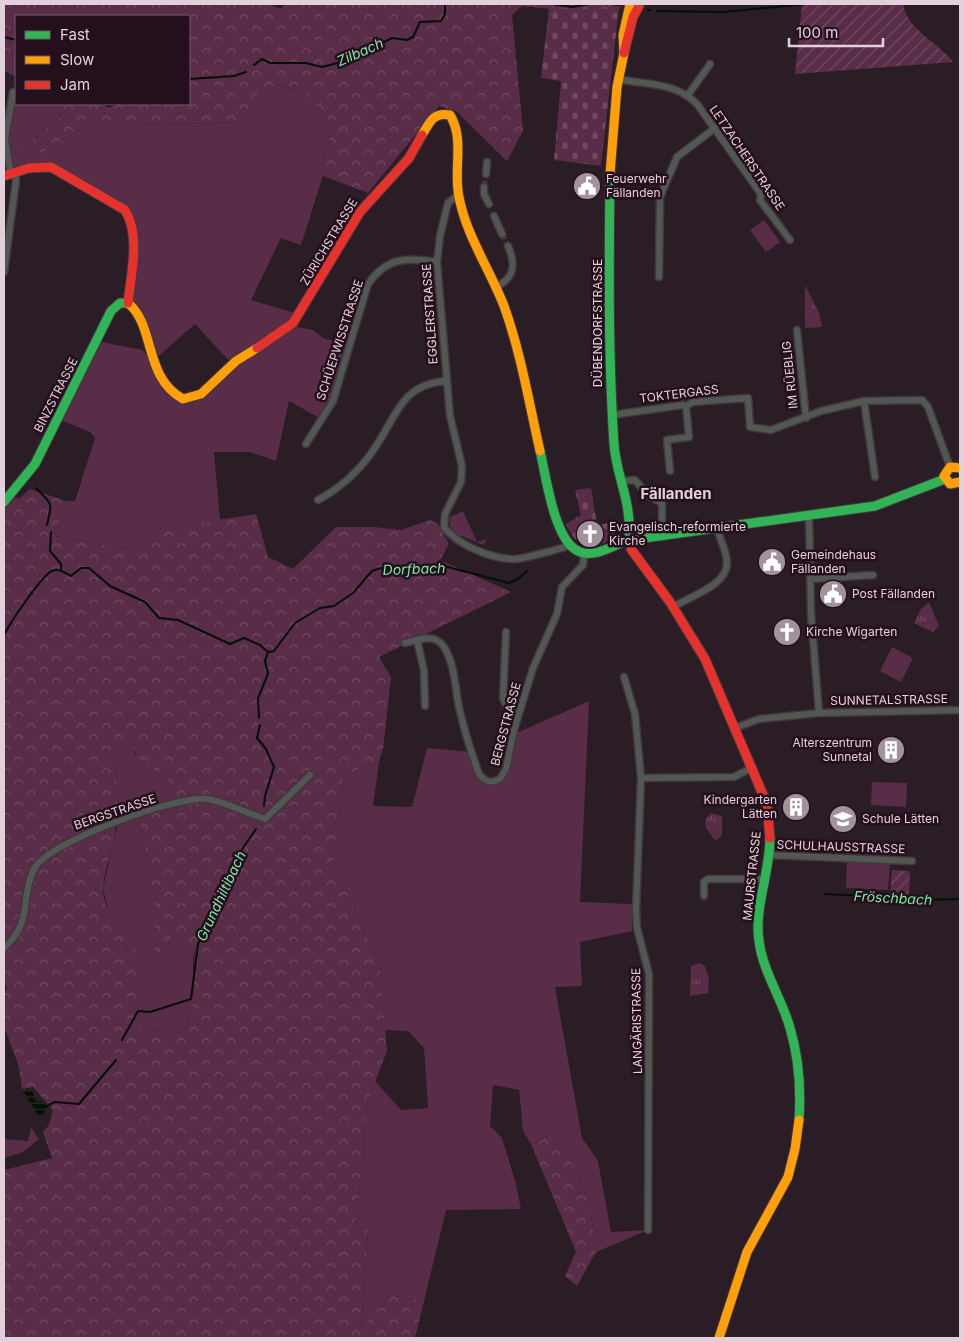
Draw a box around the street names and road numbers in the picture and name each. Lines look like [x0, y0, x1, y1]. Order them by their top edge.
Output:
street label: LETZACHERSTRASSE [707, 102, 788, 213]
street label: ZÜRICHSTRASSE [297, 195, 361, 288]
street label: DÜBENDORFSTRASSE [590, 259, 605, 387]
street label: EGGLERSTRASSE [419, 263, 441, 365]
street label: SCHÜEPWISSTRASSE [313, 278, 366, 402]
street label: IM RÜEBLIG [778, 340, 801, 410]
street label: BINZSTRASSE [30, 355, 81, 435]
street label: TOKTERGASS [638, 381, 720, 406]
street label: BERGSTRASSE [487, 680, 524, 767]
street label: SUNNETALSTRASSE [830, 691, 948, 708]
street label: BERGSTRASSE [72, 790, 158, 833]
street label: MAURSTRASSE [739, 831, 764, 921]
street label: SCHULHAUSSTRASSE [776, 837, 906, 856]
street label: LANGÄRISTRASSE [628, 968, 645, 1074]

